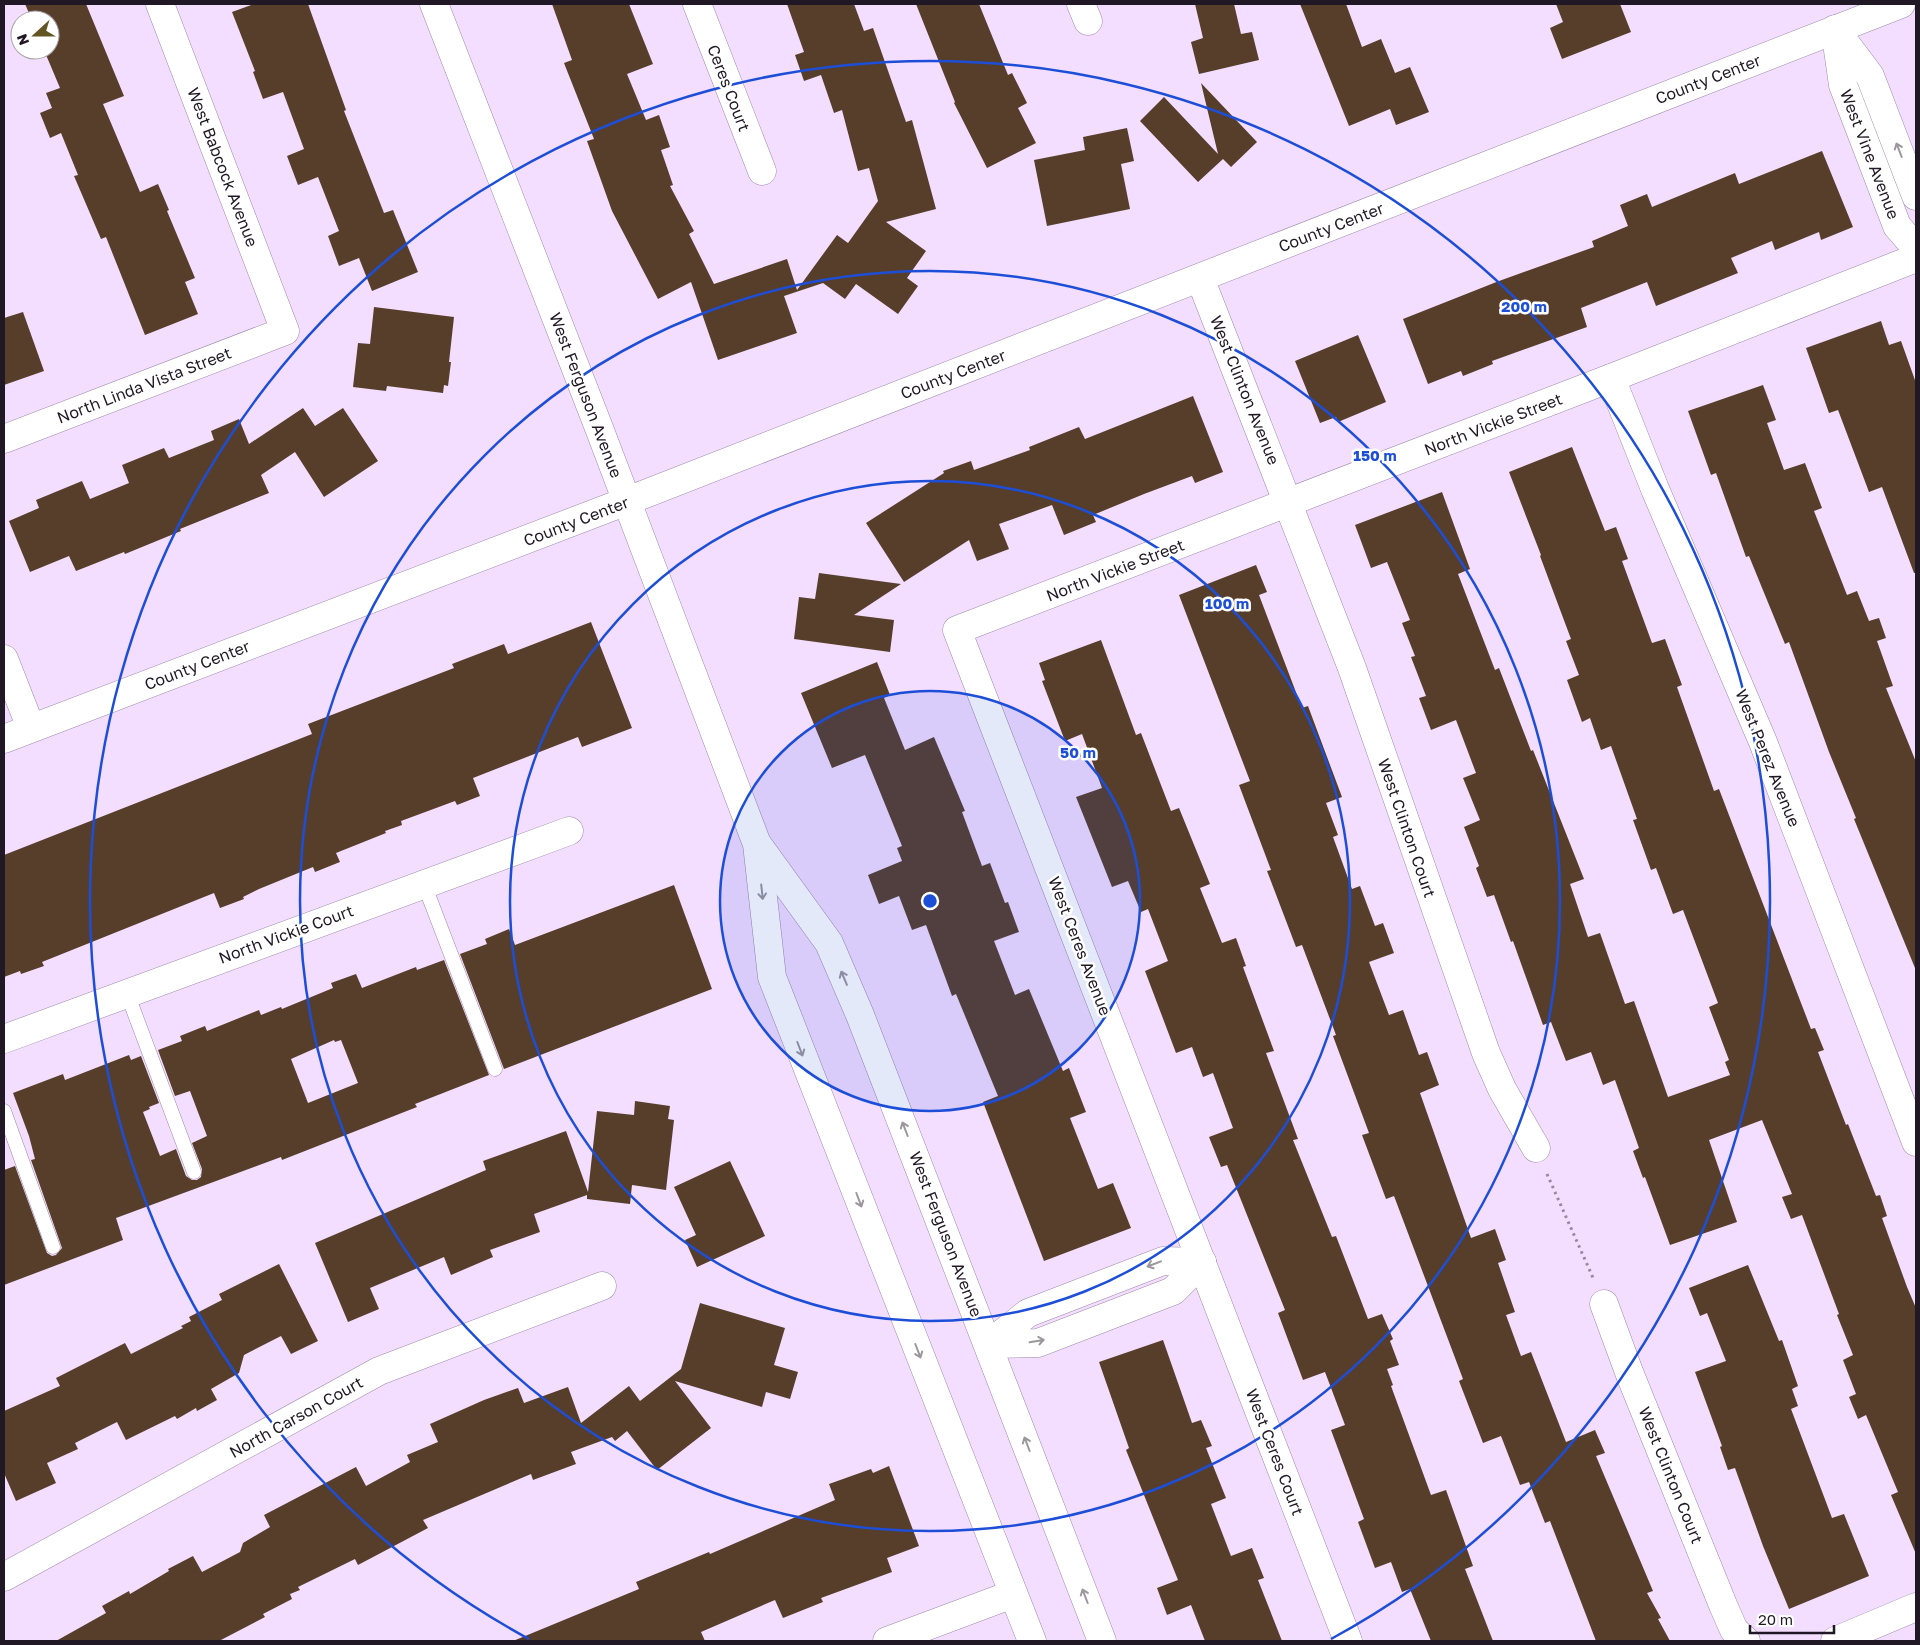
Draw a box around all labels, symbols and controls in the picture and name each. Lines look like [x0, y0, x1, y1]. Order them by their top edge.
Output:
north arrow [10, 10, 60, 60]
text: N [13, 32, 32, 48]
street label: Ceres Court [703, 42, 755, 134]
street label: County Center [1652, 50, 1764, 108]
street label: West Babcock Avenue [183, 85, 263, 249]
street label: West Vine Avenue [1836, 86, 1904, 222]
one-way arrow [1893, 143, 1903, 158]
street label: County Center [1275, 198, 1387, 256]
text: 200 m [1501, 297, 1547, 315]
street label: West Ferguson Avenue [545, 309, 627, 481]
street label: West Clinton Avenue [1206, 312, 1284, 468]
street label: North Linda Vista Street [54, 343, 234, 427]
street label: County Center [897, 345, 1009, 403]
street label: North Vickie Street [1421, 388, 1565, 460]
text: 150 m [1353, 446, 1397, 464]
street label: County Center [520, 492, 632, 550]
street label: North Vickie Street [1043, 534, 1187, 606]
text: 100 m [1205, 594, 1249, 612]
street label: County Center [141, 636, 253, 694]
street label: West Perez Avenue [1731, 686, 1805, 830]
text: 50 m [1060, 743, 1096, 761]
street label: West Clinton Court [1374, 756, 1440, 900]
street label: West Ceres Avenue [1044, 874, 1116, 1018]
one-way arrow [757, 884, 767, 900]
centre of rings [921, 892, 939, 910]
street label: North Vickie Court [216, 900, 356, 968]
one-way arrow [839, 971, 849, 986]
one-way arrow [796, 1041, 805, 1056]
one-way arrow [900, 1122, 909, 1137]
street label: West Ferguson Avenue [905, 1148, 987, 1320]
one-way arrow [855, 1192, 864, 1207]
one-way arrow [1147, 1260, 1162, 1269]
one-way arrow [1029, 1336, 1045, 1346]
one-way arrow [914, 1343, 923, 1359]
street label: North Carson Court [226, 1372, 366, 1462]
street label: West Ceres Court [1242, 1386, 1308, 1518]
street label: West Clinton Court [1634, 1404, 1708, 1546]
one-way arrow [1022, 1437, 1031, 1452]
one-way arrow [1080, 1589, 1089, 1604]
scale bar [1750, 1602, 1834, 1634]
text: 20 m [1758, 1610, 1793, 1628]

